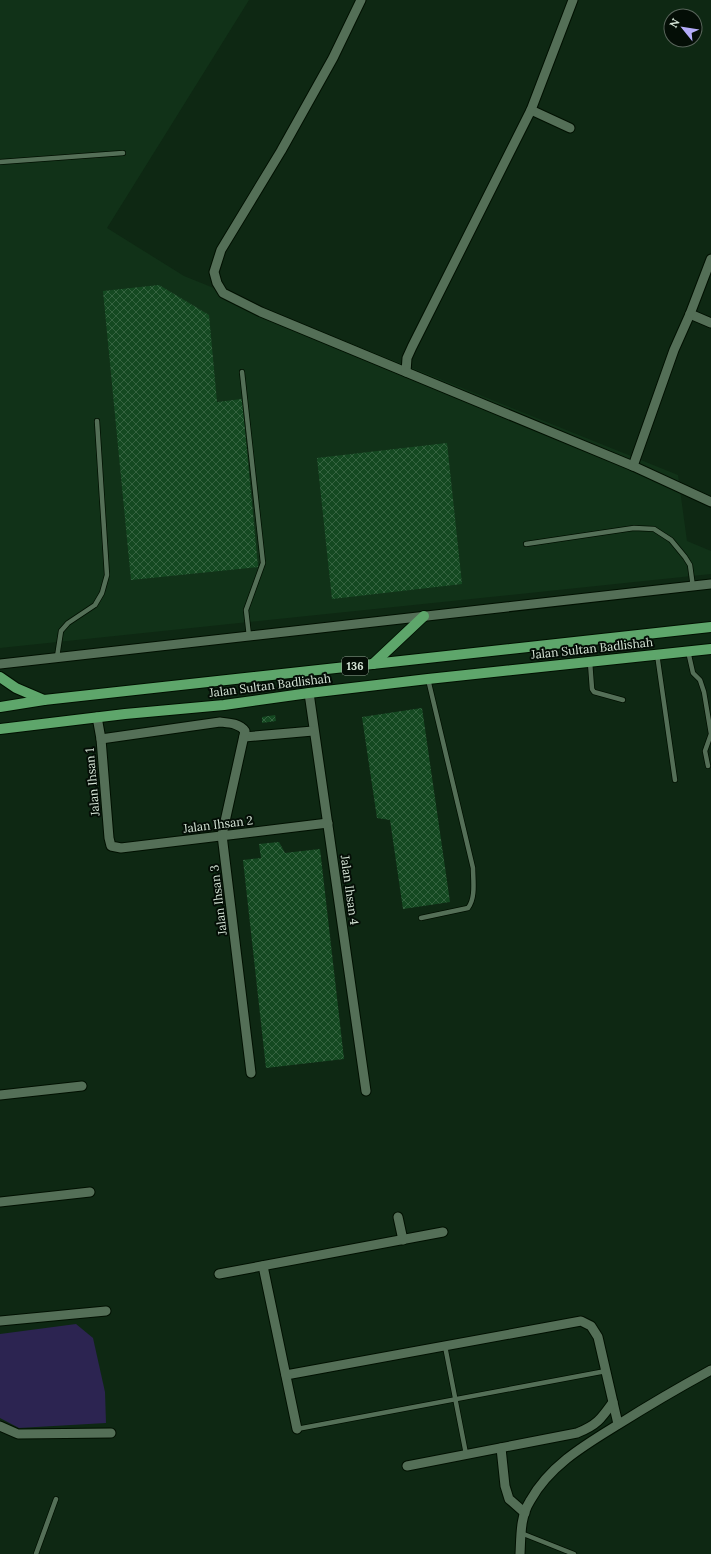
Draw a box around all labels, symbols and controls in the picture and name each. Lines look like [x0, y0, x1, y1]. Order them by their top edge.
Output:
north arrow [663, 8, 703, 48]
text: N [666, 15, 683, 30]
street label: Jalan Sultan Badlishah [529, 634, 654, 662]
road number: 136 [342, 657, 368, 675]
street label: Jalan Sultan Badlishah [207, 670, 332, 700]
street label: Jalan Ihsan 1 [82, 747, 103, 818]
street label: Jalan Ihsan 2 [181, 812, 254, 836]
street label: Jalan Ihsan 4 [338, 853, 362, 926]
street label: Jalan Ihsan 3 [206, 864, 230, 937]

